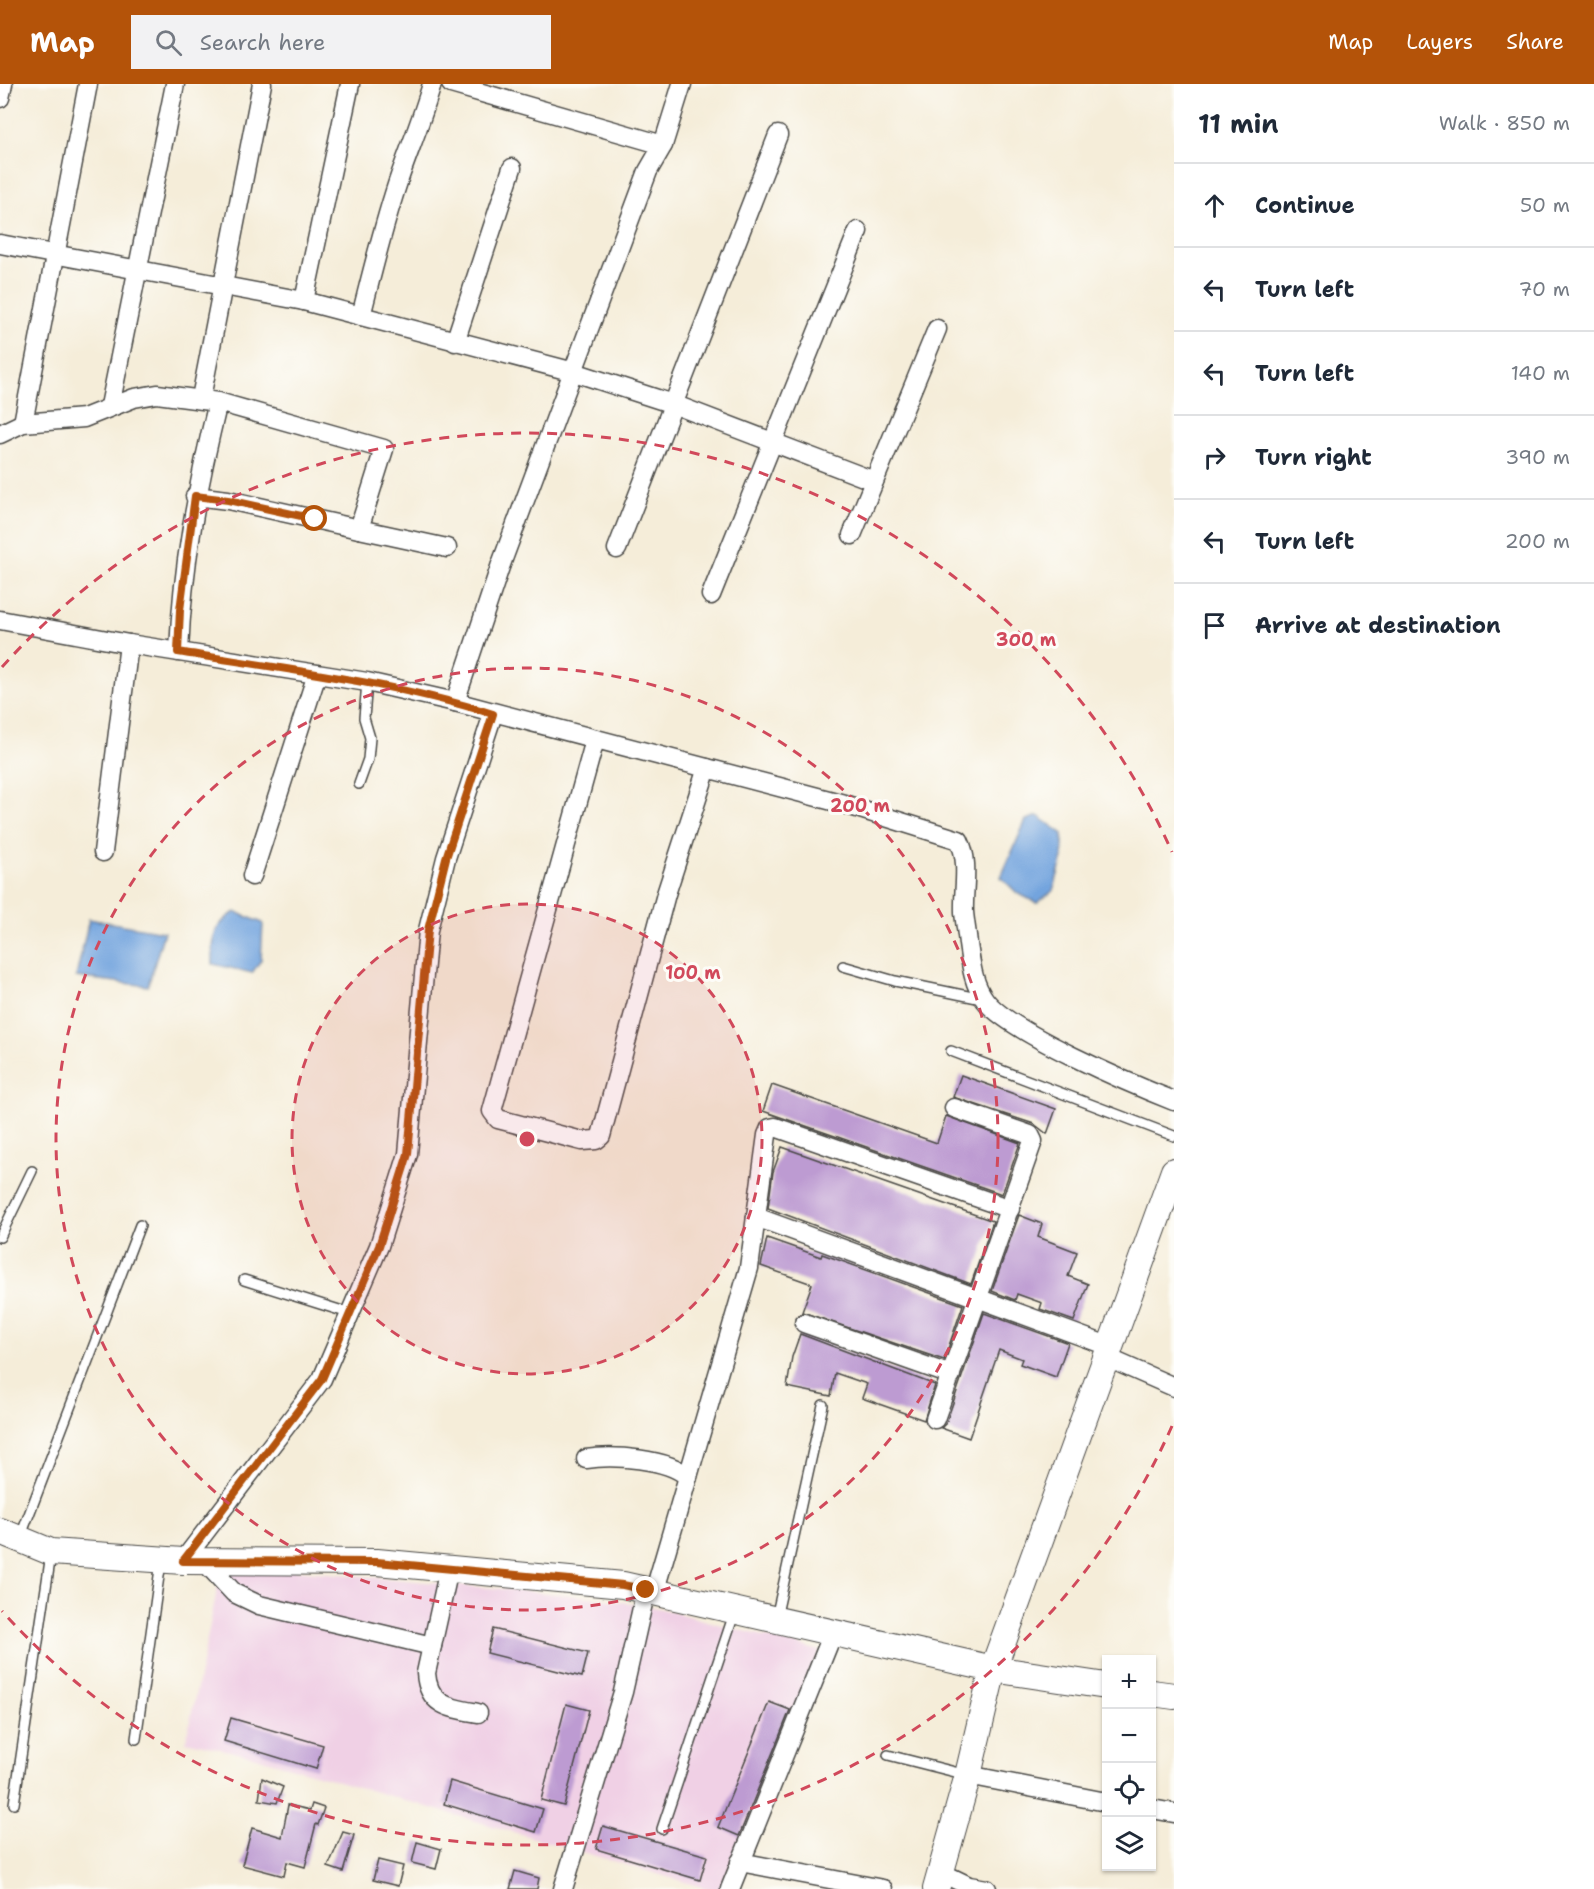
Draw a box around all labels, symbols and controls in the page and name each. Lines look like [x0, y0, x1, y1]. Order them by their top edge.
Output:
search box [131, 15, 551, 69]
text: Map [30, 23, 95, 61]
icon: search [152, 26, 185, 59]
text: Search here [200, 28, 325, 57]
text: Map [1328, 28, 1373, 56]
text: Layers [1406, 28, 1473, 56]
text: Share [1506, 28, 1564, 56]
text: 11 min [1198, 106, 1279, 141]
text: Walk · 850 m [1439, 110, 1570, 136]
icon: ahead [1198, 189, 1231, 222]
text: Continue [1255, 191, 1355, 220]
text: 50 m [1520, 192, 1570, 218]
icon: left [1198, 273, 1231, 306]
text: Turn left [1255, 275, 1354, 304]
text: 70 m [1518, 276, 1570, 302]
icon: left [1198, 357, 1231, 390]
text: Turn left [1255, 359, 1354, 388]
text: 140 m [1511, 360, 1570, 386]
icon: right [1198, 441, 1231, 474]
text: Turn right [1255, 443, 1372, 472]
text: 390 m [1505, 444, 1570, 470]
route start [301, 505, 327, 531]
icon: left [1198, 525, 1231, 558]
text: Turn left [1255, 527, 1354, 556]
text: 200 m [1505, 528, 1570, 554]
icon: arrive [1198, 609, 1231, 642]
text: Arrive at destination [1255, 611, 1501, 640]
text: 300 m [996, 628, 1057, 652]
text: 200 m [830, 794, 891, 818]
text: 100 m [665, 961, 721, 985]
centre of rings [517, 1129, 537, 1149]
route end [632, 1576, 658, 1602]
map controls [1102, 1655, 1156, 1871]
button: + [1102, 1655, 1156, 1709]
button: − [1102, 1709, 1156, 1763]
button: locate [1102, 1763, 1156, 1817]
button: layers [1102, 1817, 1156, 1871]

